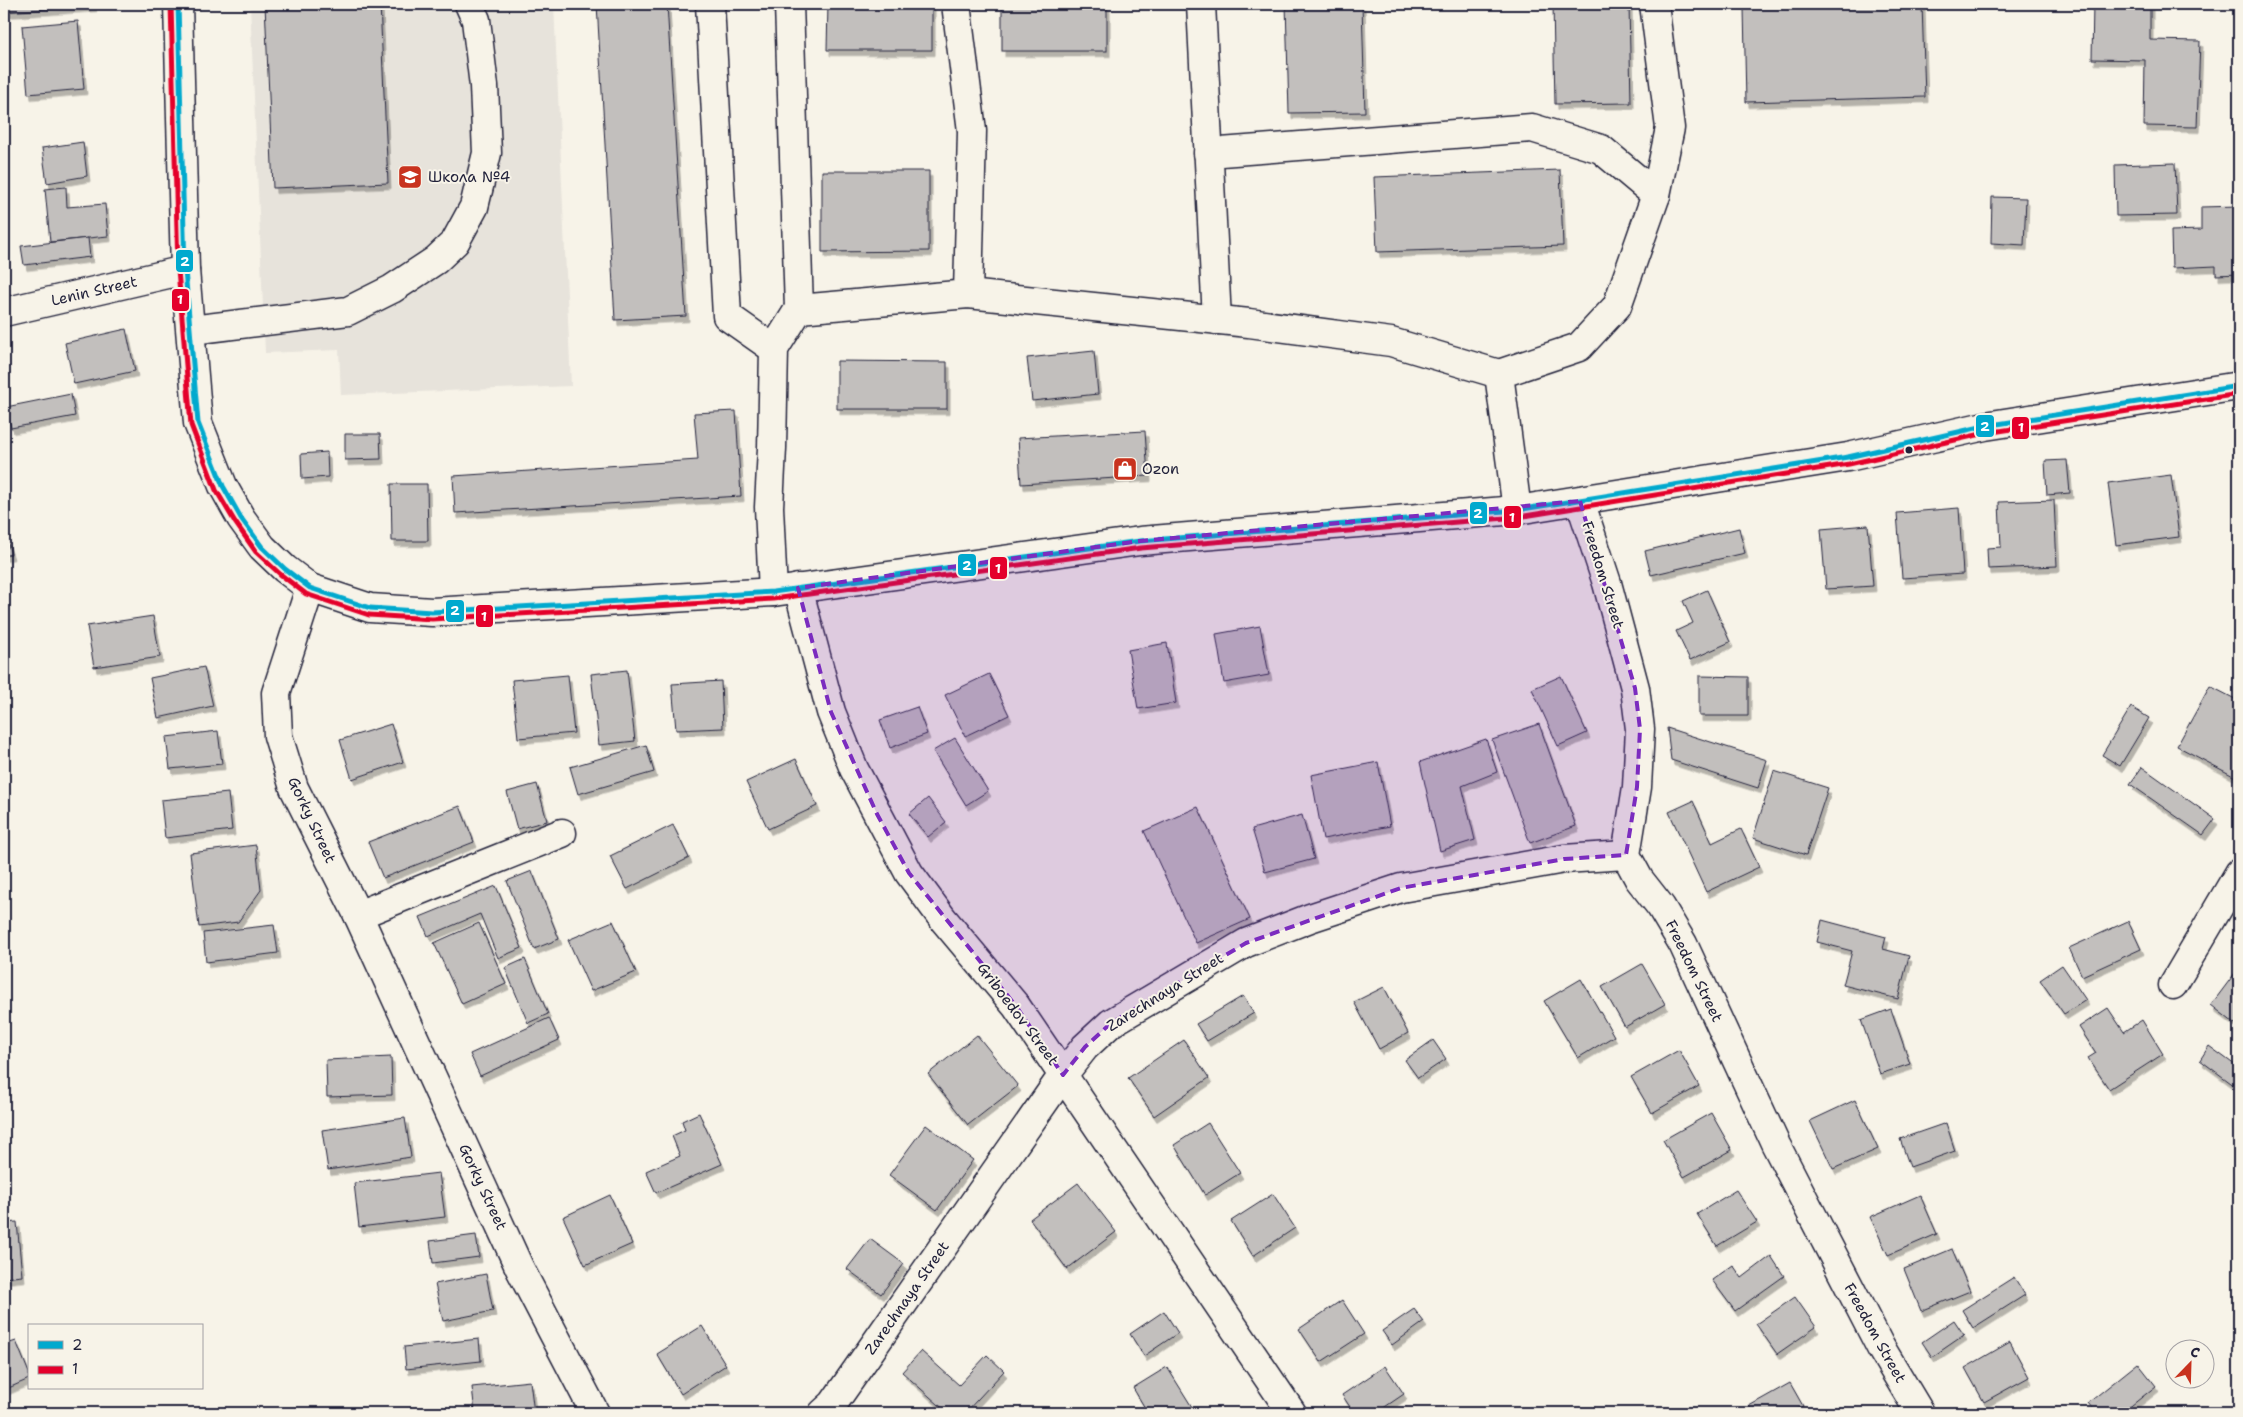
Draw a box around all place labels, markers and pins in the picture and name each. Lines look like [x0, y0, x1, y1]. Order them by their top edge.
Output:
school or university icon: Школа №4 [397, 164, 423, 190]
place label: Школа №4 [428, 167, 510, 187]
unlabelled marker [1904, 445, 1914, 455]
shop icon: Ozon [1112, 456, 1138, 482]
place label: Ozon [1142, 459, 1179, 479]

